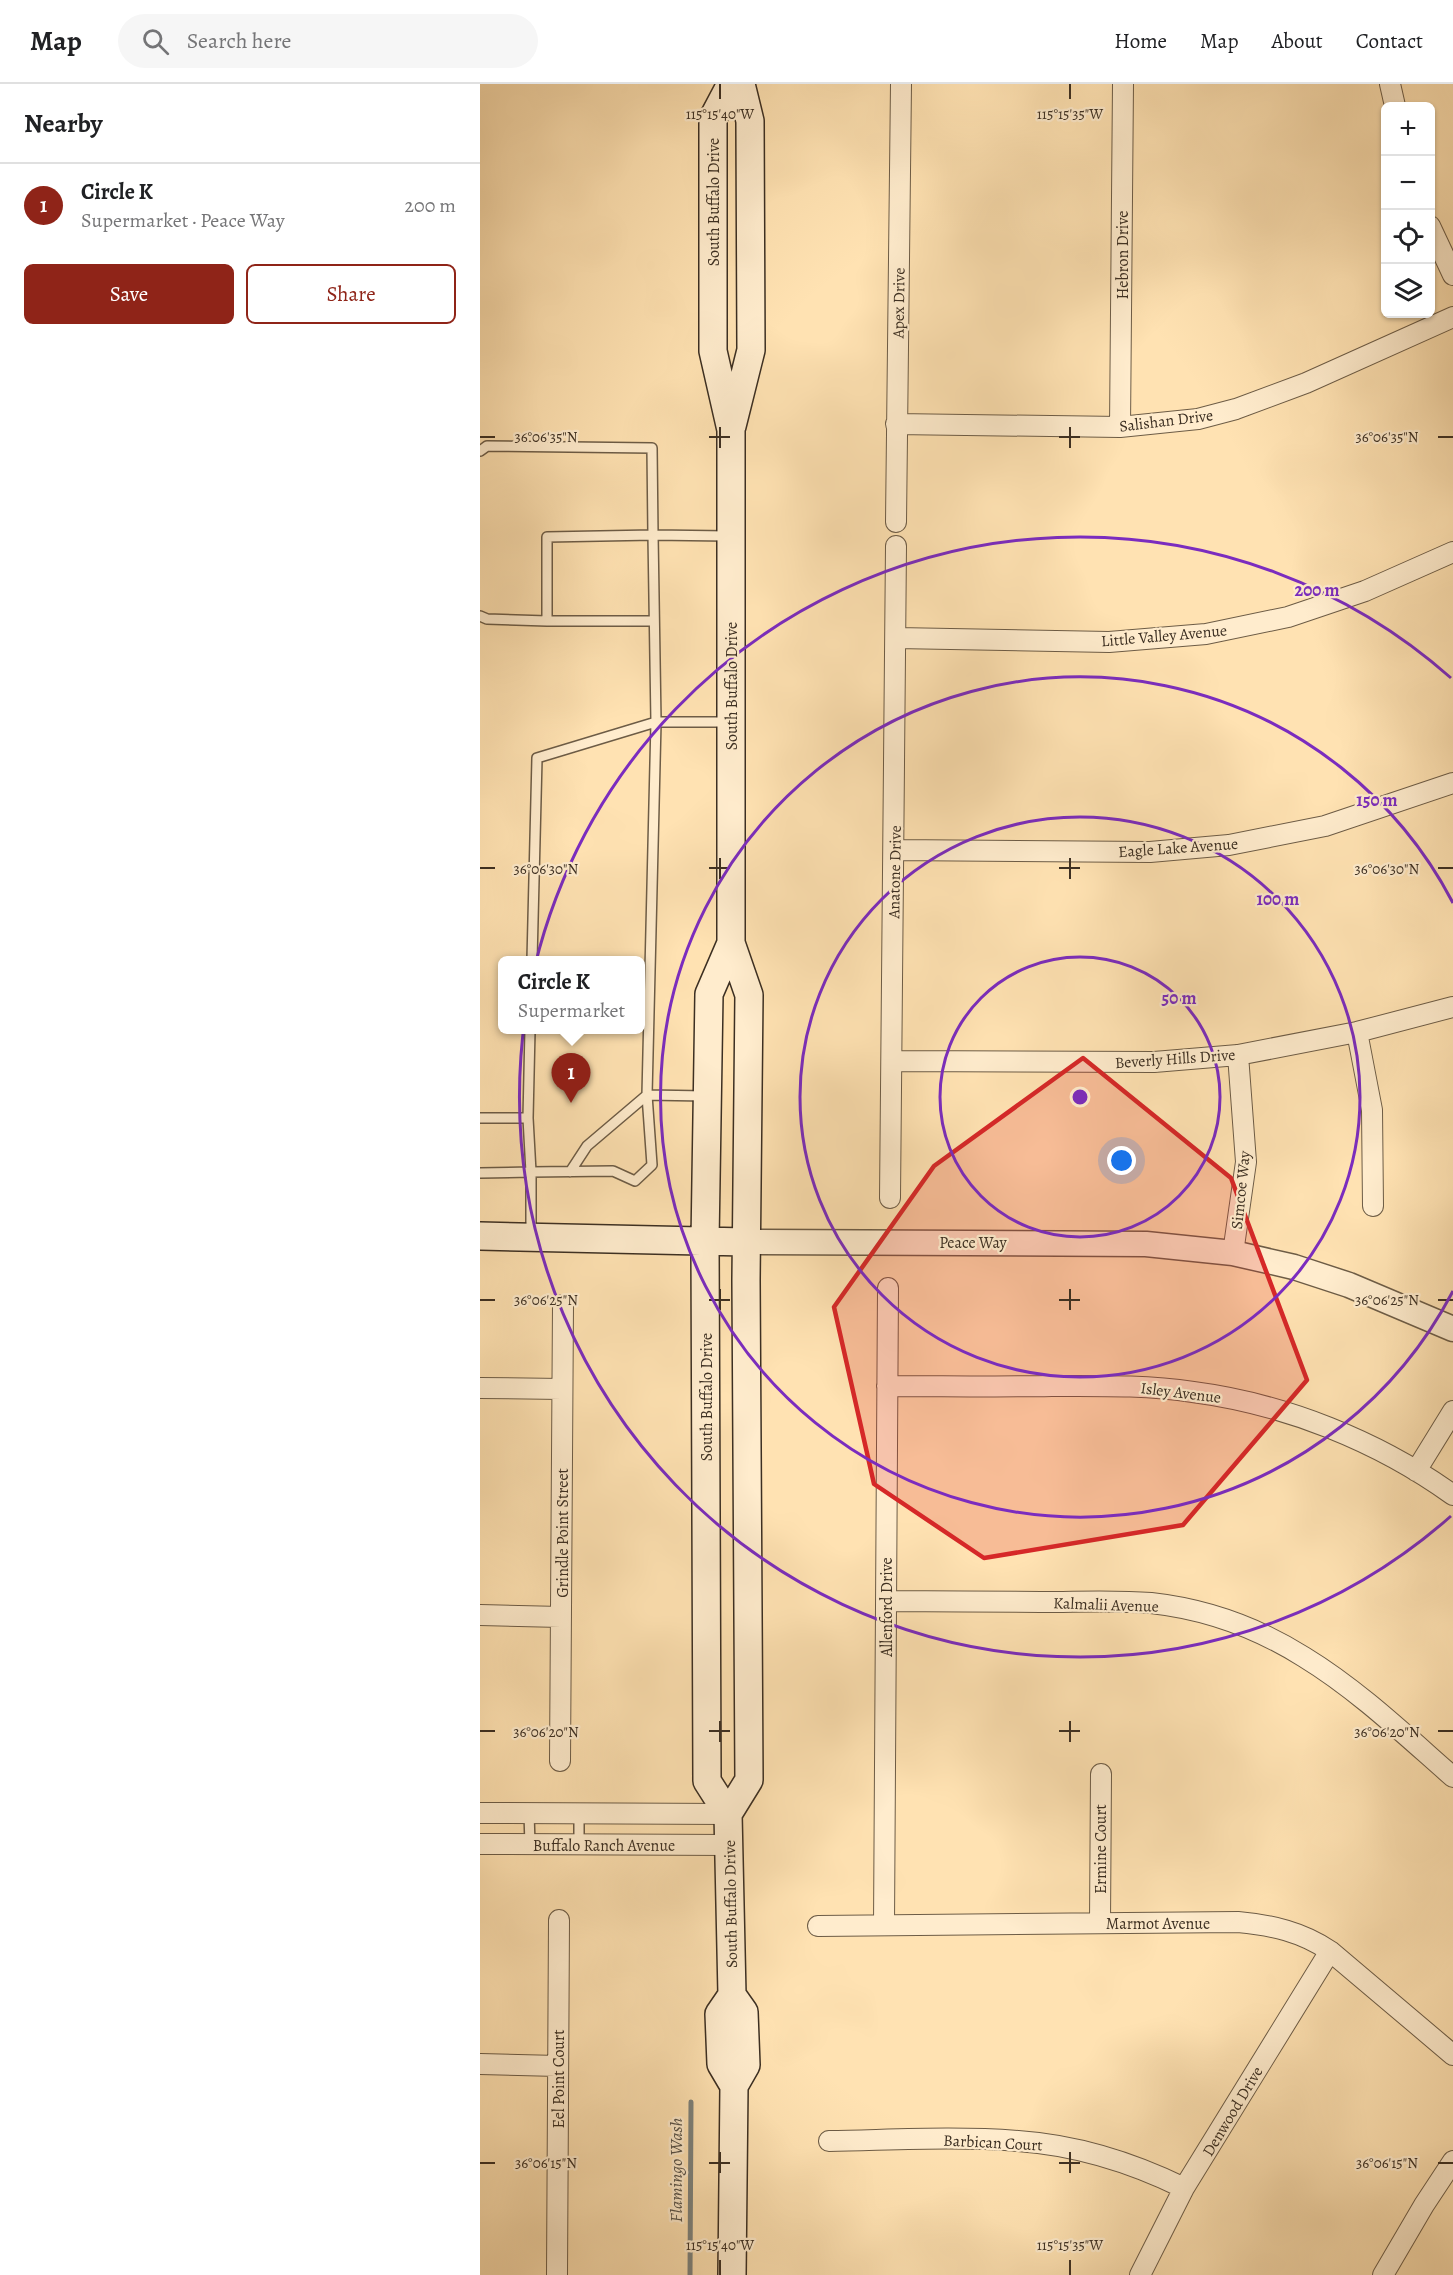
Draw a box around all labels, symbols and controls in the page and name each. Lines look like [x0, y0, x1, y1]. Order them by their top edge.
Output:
search box [118, 14, 538, 68]
text: Map [30, 22, 82, 60]
icon: search [139, 25, 172, 58]
text: Search here [187, 26, 291, 56]
text: Home [1114, 27, 1167, 55]
text: Map [1200, 27, 1238, 55]
text: About [1271, 27, 1323, 55]
text: Contact [1356, 27, 1423, 55]
map controls [1381, 102, 1435, 318]
button: + [1381, 102, 1435, 156]
text: 115°15'40"W [686, 104, 754, 124]
text: 115°15'35"W [1037, 104, 1103, 124]
text: Nearby [24, 106, 103, 141]
street label: South Buffalo Drive [703, 138, 725, 266]
button: − [1381, 156, 1435, 210]
text: Circle K [81, 177, 153, 207]
text: 1 [40, 192, 47, 219]
text: 200 m [405, 192, 456, 219]
text: Supermarket · Peace Way [81, 207, 285, 234]
button: locate [1381, 210, 1435, 264]
street label: Hebron Drive [1112, 211, 1134, 299]
button: Save [24, 264, 234, 324]
button: Share [246, 264, 456, 324]
button: layers [1381, 264, 1435, 318]
street label: Apex Drive [887, 267, 911, 340]
street label: Salishan Drive [1118, 404, 1214, 438]
text: 36°06'35"N [514, 427, 578, 447]
text: 36°06'35"N [1355, 427, 1419, 447]
text: 200 m [1294, 578, 1340, 602]
street label: Little Valley Avenue [1100, 620, 1228, 652]
street label: South Buffalo Drive [721, 622, 743, 750]
text: 150 m [1356, 788, 1398, 812]
street label: Anatone Drive [883, 825, 907, 920]
street label: Eagle Lake Avenue [1117, 833, 1239, 863]
text: 36°06'30"N [514, 859, 579, 879]
text: 36°06'30"N [1355, 859, 1420, 879]
text: 100 m [1257, 887, 1299, 911]
popup [498, 956, 645, 1034]
text: Circle K [518, 967, 590, 997]
text: 50 m [1162, 986, 1196, 1010]
text: Supermarket [518, 997, 625, 1024]
street label: Beverly Hills Drive [1114, 1044, 1236, 1074]
pin: 1 [552, 1054, 590, 1103]
centre of rings [1070, 1087, 1090, 1107]
your location [1107, 1146, 1136, 1175]
street label: Simcoe Way [1226, 1149, 1256, 1230]
street label: Peace Way [939, 1232, 1008, 1254]
text: 36°06'25"N [514, 1290, 578, 1310]
text: 36°06'25"N [1355, 1290, 1419, 1310]
street label: South Buffalo Drive [696, 1333, 718, 1461]
street label: Isley Avenue [1139, 1377, 1222, 1409]
street label: Grindle Point Street [552, 1468, 574, 1598]
street label: Allenford Drive [876, 1557, 898, 1658]
street label: Kalmalii Avenue [1053, 1592, 1159, 1618]
text: 36°06'20"N [513, 1722, 579, 1742]
text: 36°06'20"N [1354, 1722, 1420, 1742]
street label: Ermine Court [1090, 1804, 1112, 1894]
street label: Buffalo Ranch Avenue [533, 1835, 675, 1857]
street label: South Buffalo Drive [719, 1840, 743, 1968]
street label: Marmot Avenue [1106, 1913, 1210, 1935]
street label: Eel Point Court [548, 2030, 570, 2128]
street label: Denwood Drive [1197, 2062, 1268, 2161]
water label: Flamingo Wash [664, 2117, 688, 2222]
street label: Barbican Court [943, 2129, 1043, 2157]
text: 36°06'15"N [515, 2153, 577, 2173]
text: 36°06'15"N [1356, 2153, 1418, 2173]
text: 115°15'40"W [686, 2235, 754, 2255]
text: 115°15'35"W [1037, 2235, 1103, 2255]

